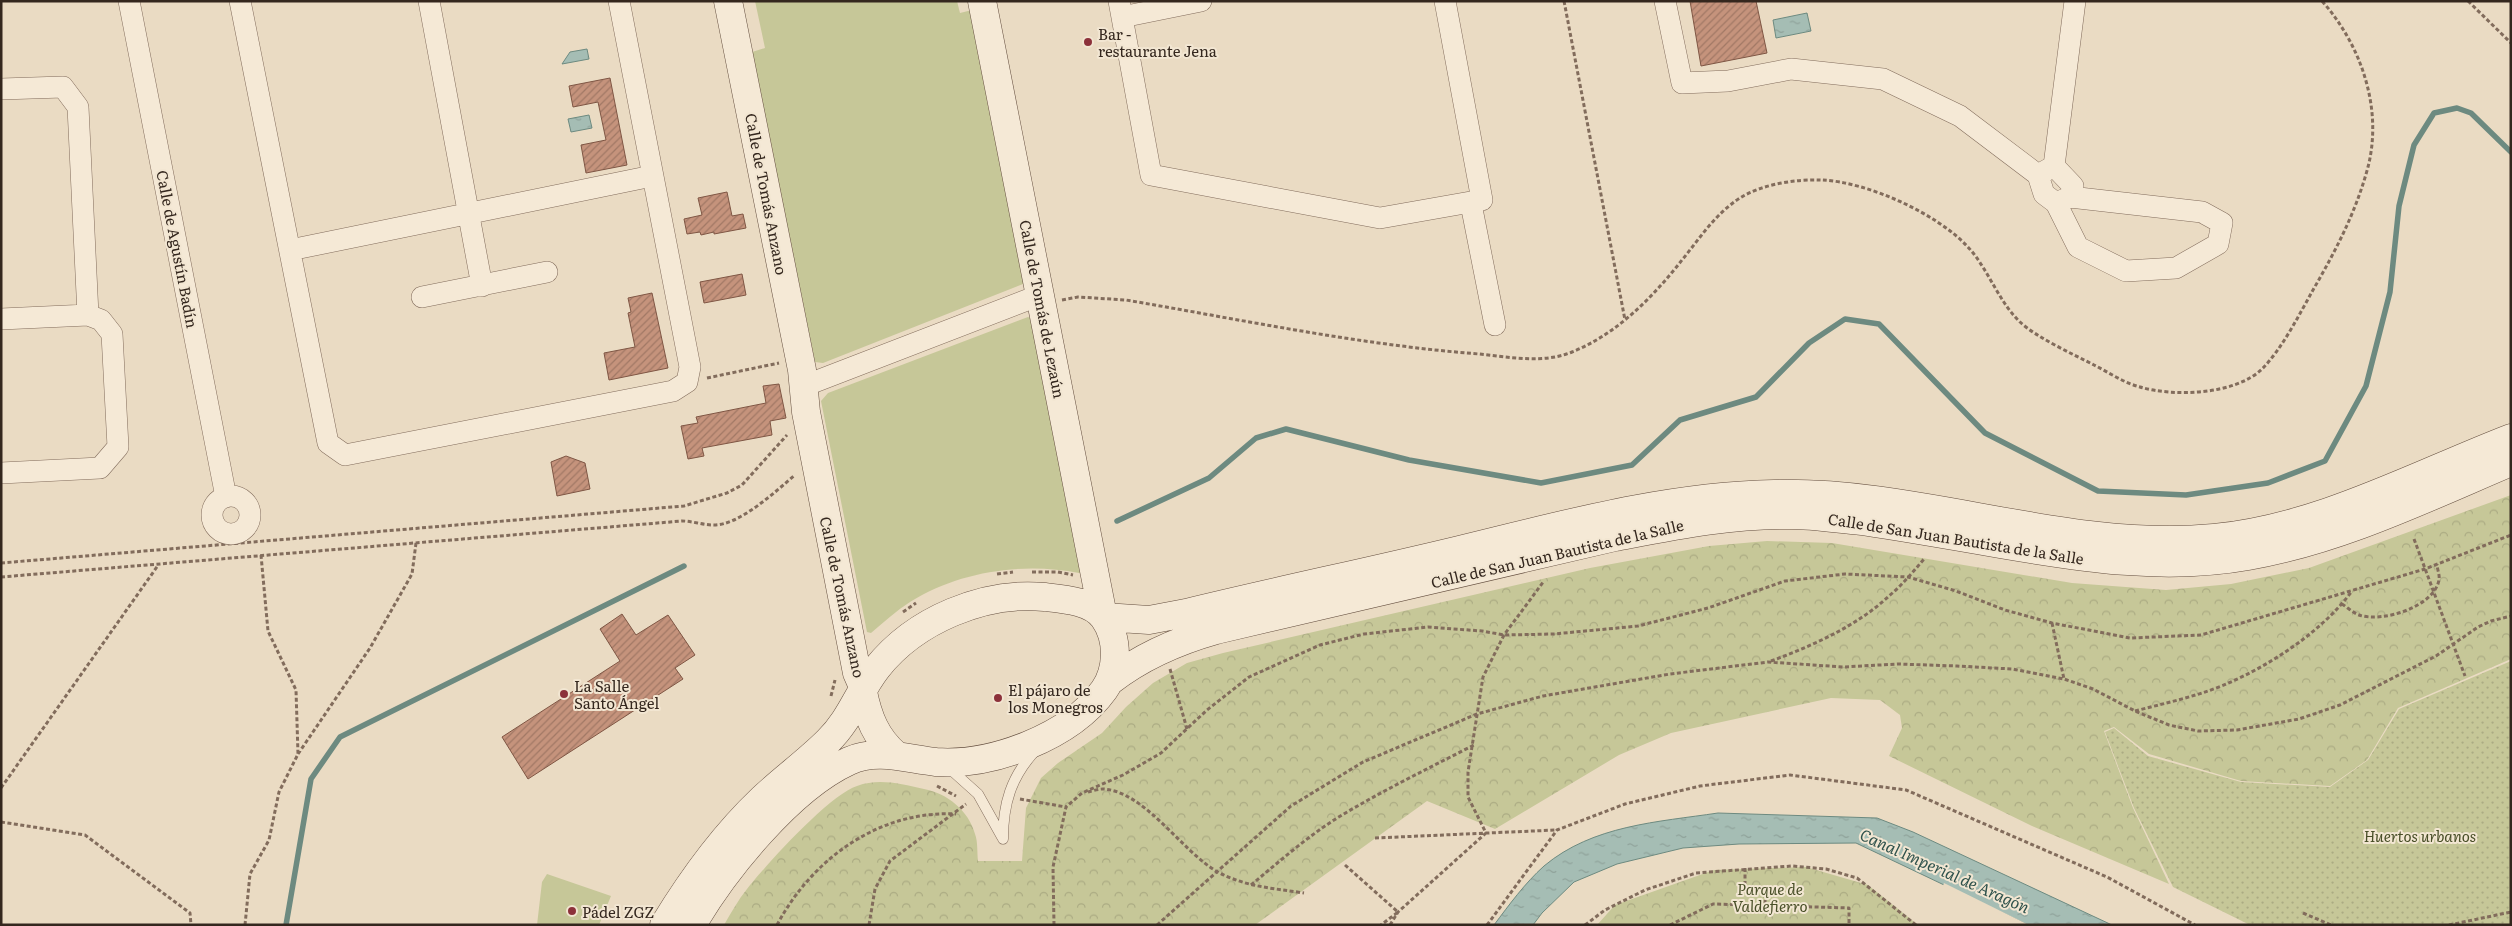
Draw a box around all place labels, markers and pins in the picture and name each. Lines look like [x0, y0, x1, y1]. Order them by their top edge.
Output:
place label: Bar - restaurante Jena [1098, 22, 1218, 62]
marker: Bar - restaurante Jena [1082, 36, 1094, 48]
place label: La Salle Santo Ángel [574, 674, 659, 714]
place label: El pájaro de los Monegros [1008, 678, 1103, 718]
marker: La Salle Santo Ángel [558, 688, 570, 700]
marker: El pájaro de los Monegros [992, 692, 1004, 704]
place label: Pádel ZGZ [582, 900, 654, 923]
marker: Pádel ZGZ [566, 905, 578, 917]

